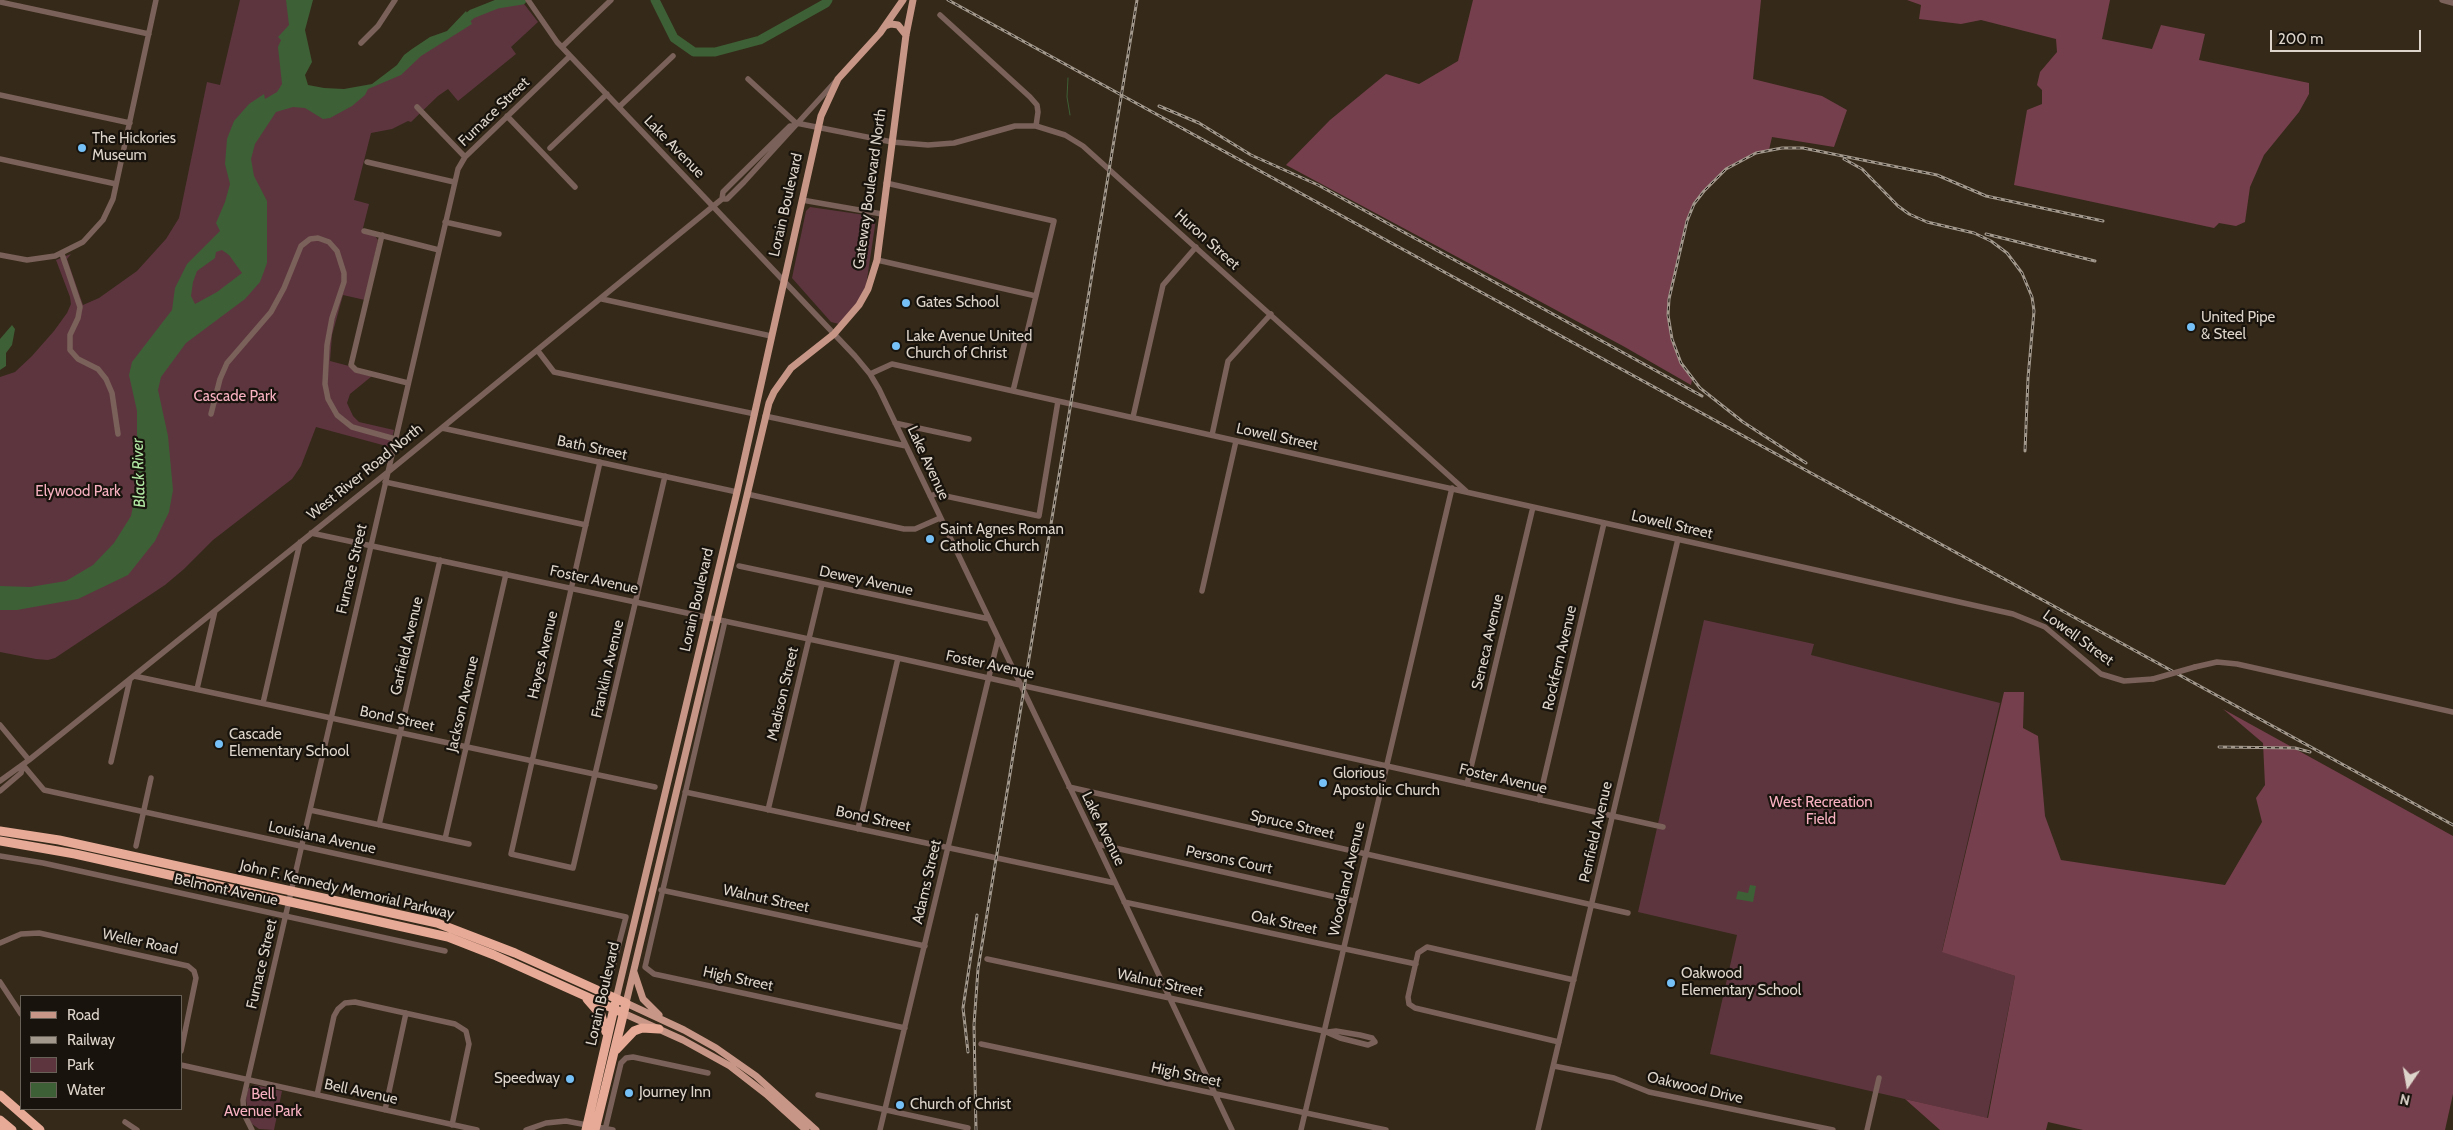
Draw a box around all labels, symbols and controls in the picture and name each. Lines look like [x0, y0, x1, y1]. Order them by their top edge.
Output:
scale bar [2273, 20, 2424, 52]
text: 200 m [2278, 30, 2323, 48]
street label: Furnace Street [455, 74, 533, 150]
street label: Gateway Boulevard North [850, 108, 890, 270]
street label: Lake Avenue [640, 112, 708, 182]
place label: The Hickories Museum [92, 130, 176, 165]
marker: The Hickories Museum [76, 142, 88, 154]
street label: Lorain Boulevard [765, 151, 807, 259]
street label: Huron Street [1171, 206, 1243, 274]
place label: Gates School [916, 294, 999, 312]
marker: Gates School [900, 297, 912, 309]
place label: United Pipe & Steel [2201, 309, 2275, 344]
marker: United Pipe & Steel [2185, 321, 2197, 333]
place label: Lake Avenue United Church of Christ [906, 328, 1032, 363]
marker: Lake Avenue United Church of Christ [890, 340, 902, 352]
park label: Cascade Park [193, 388, 277, 406]
street label: West River Road North [304, 420, 426, 524]
street label: Lowell Street [1235, 420, 1319, 454]
street label: Lake Avenue [903, 423, 953, 503]
street label: Bath Street [555, 432, 629, 464]
water label: Black River [128, 438, 150, 508]
park label: Elywood Park [35, 483, 121, 501]
street label: Lowell Street [1630, 507, 1714, 543]
place label: Saint Agnes Roman Catholic Church [940, 521, 1064, 556]
street label: Furnace Street [333, 522, 371, 616]
marker: Saint Agnes Roman Catholic Church [924, 533, 936, 545]
street label: Lorain Boulevard [676, 546, 718, 654]
street label: Foster Avenue [548, 562, 640, 598]
street label: Dewey Avenue [817, 562, 915, 600]
street label: Seneca Avenue [1468, 592, 1508, 692]
street label: Garfield Avenue [387, 595, 427, 697]
street label: Rockfern Avenue [1539, 604, 1581, 712]
street label: Lowell Street [2039, 606, 2117, 670]
street label: Hayes Avenue [524, 609, 562, 701]
street label: Franklin Avenue [588, 618, 628, 720]
street label: Madison Street [763, 645, 803, 743]
street label: Foster Avenue [944, 647, 1036, 683]
street label: Jackson Avenue [443, 654, 483, 754]
street label: Bond Street [358, 702, 436, 736]
place label: Cascade Elementary School [229, 726, 349, 761]
marker: Cascade Elementary School [213, 738, 225, 750]
street label: Foster Avenue [1457, 760, 1549, 798]
place label: Glorious Apostolic Church [1333, 765, 1440, 800]
marker: Glorious Apostolic Church [1317, 777, 1329, 789]
street label: Penfield Avenue [1576, 780, 1616, 884]
street label: Lake Avenue [1077, 789, 1129, 869]
park label: West Recreation Field [1769, 794, 1873, 829]
street label: Bond Street [834, 802, 912, 836]
street label: Spruce Street [1248, 807, 1336, 843]
street label: Louisiana Avenue [266, 818, 378, 858]
street label: Woodland Avenue [1325, 820, 1369, 938]
street label: Adams Street [909, 838, 945, 926]
street label: Persons Court [1184, 842, 1274, 878]
street label: John F. Kennedy Memorial Parkway [238, 857, 456, 923]
street label: Belmont Avenue [172, 870, 280, 910]
street label: Walnut Street [721, 881, 811, 917]
street label: Oak Street [1249, 907, 1319, 939]
street label: Furnace Street [243, 917, 281, 1011]
street label: Weller Road [101, 925, 179, 959]
street label: Lorain Boulevard [582, 940, 624, 1048]
street label: High Street [701, 963, 775, 995]
street label: Walnut Street [1115, 965, 1205, 1001]
place label: Oakwood Elementary School [1681, 965, 1801, 1000]
marker: Oakwood Elementary School [1665, 977, 1677, 989]
legend [20, 995, 182, 1110]
text: Road [67, 1006, 100, 1024]
text: Railway [67, 1031, 115, 1049]
text: Park [67, 1056, 94, 1074]
street label: High Street [1149, 1059, 1223, 1091]
north arrow [2383, 1060, 2433, 1110]
street label: Oakwood Drive [1645, 1068, 1745, 1108]
place label: Speedway [494, 1070, 560, 1088]
marker: Speedway [564, 1073, 576, 1085]
street label: Bell Avenue [323, 1075, 399, 1109]
text: Water [67, 1081, 105, 1099]
place label: Journey Inn [639, 1084, 711, 1102]
park label: Bell Avenue Park [224, 1086, 302, 1121]
marker: Journey Inn [623, 1087, 635, 1099]
text: N [2398, 1090, 2412, 1110]
place label: Church of Christ [910, 1096, 1011, 1114]
marker: Church of Christ [894, 1099, 906, 1111]

